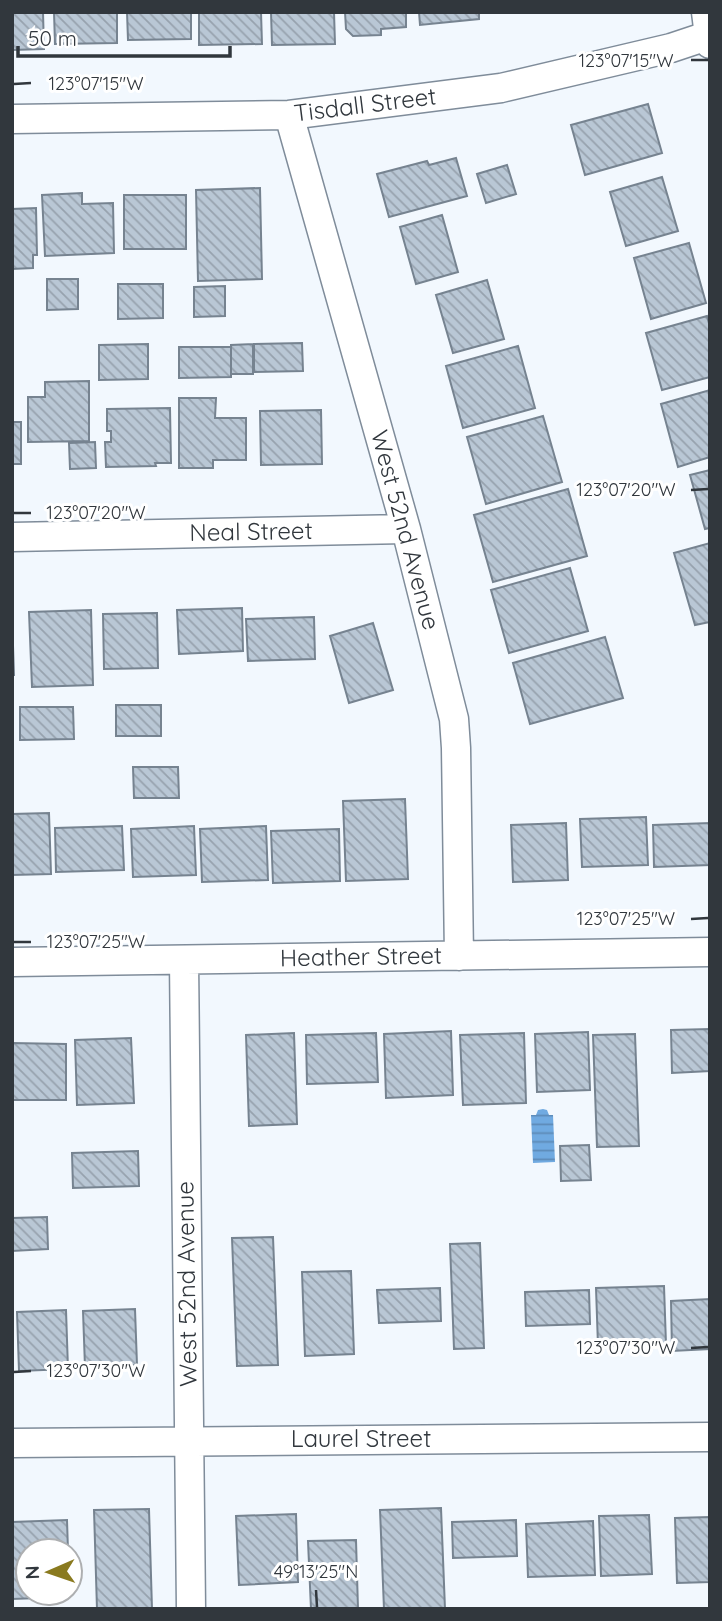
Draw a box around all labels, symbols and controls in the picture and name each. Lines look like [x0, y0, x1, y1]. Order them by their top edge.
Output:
scale bar [18, 14, 229, 58]
text: 50 m [28, 25, 77, 51]
text: 123°07'15"W [578, 49, 674, 72]
text: 123°07'15"W [48, 72, 144, 95]
street label: Tisdall Street [292, 80, 438, 128]
street label: West 52nd Avenue [365, 426, 447, 633]
text: 123°07'20"W [576, 478, 676, 501]
text: 123°07'20"W [46, 501, 146, 524]
street label: Neal Street [189, 515, 313, 547]
text: 123°07'25"W [577, 907, 675, 930]
text: 123°07'25"W [47, 930, 145, 953]
street label: Heather Street [280, 940, 442, 972]
street label: West 52nd Avenue [169, 1181, 203, 1387]
text: 123°07'30"W [577, 1336, 675, 1359]
text: 123°07'30"W [47, 1359, 145, 1382]
street label: Laurel Street [291, 1423, 431, 1453]
north arrow [14, 1537, 84, 1607]
text: 49°13'25"N [274, 1560, 358, 1583]
text: N [20, 1565, 44, 1580]

